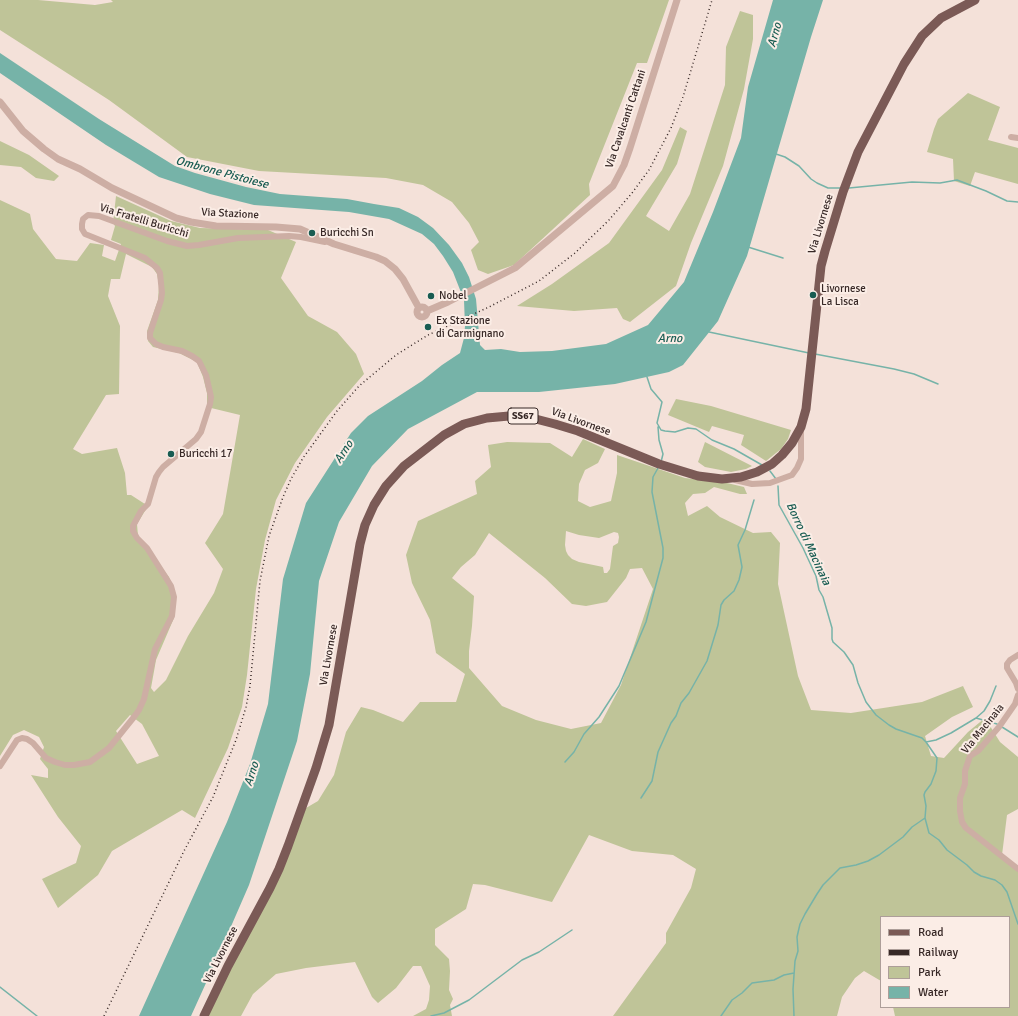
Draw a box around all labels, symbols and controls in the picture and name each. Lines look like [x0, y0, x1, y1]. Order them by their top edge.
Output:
water label: Arno [765, 21, 785, 49]
street label: Via Cavalcanti Cattani [603, 68, 649, 170]
water label: Ombrone Pistoiese [174, 154, 270, 192]
street label: Via Livornese [806, 192, 836, 256]
street label: Via Fratelli Buricchi [98, 201, 190, 241]
street label: Via Stazione [201, 206, 259, 222]
place label: Buricchi Sn [320, 226, 374, 240]
marker: Buricchi Sn [307, 228, 317, 238]
place label: Livornese La Lisca [821, 282, 866, 308]
place label: Nobel [439, 289, 467, 303]
marker: Livornese La Lisca [808, 290, 818, 300]
marker: Nobel [426, 291, 436, 301]
place label: Ex Stazione di Carmignano [436, 314, 504, 340]
marker: Ex Stazione di Carmignano [423, 322, 433, 332]
water label: Arno [658, 332, 682, 346]
street label: Via Livornese [550, 405, 612, 439]
road number: SS67 [508, 408, 538, 424]
water label: Arno [331, 438, 357, 466]
place label: Buricchi 17 [179, 447, 232, 461]
marker: Buricchi 17 [166, 449, 176, 459]
water label: Borro di Macinaia [782, 500, 834, 588]
street label: Via Livornese [317, 623, 341, 687]
street label: Via Macinaia [959, 701, 1007, 757]
water label: Arno [241, 760, 263, 788]
legend [880, 916, 1010, 1008]
street label: Via Livornese [201, 924, 241, 986]
text: Road [918, 925, 944, 940]
text: Railway [918, 945, 958, 960]
text: Park [918, 965, 941, 980]
text: Water [918, 985, 948, 1000]

